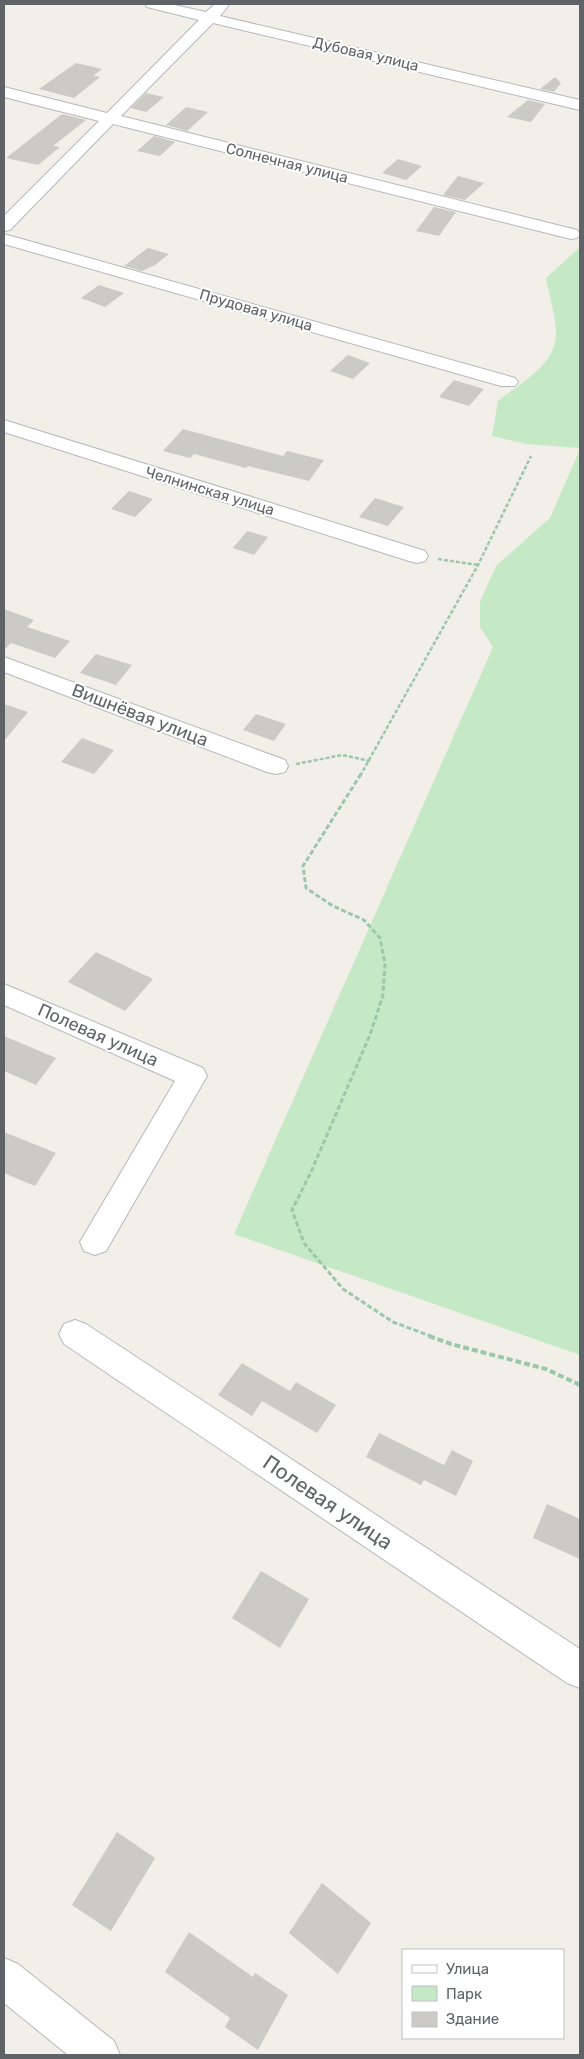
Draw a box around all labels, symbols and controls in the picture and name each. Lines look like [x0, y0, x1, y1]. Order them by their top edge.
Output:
street label: Дубовая улица [311, 33, 421, 75]
street label: Солнечная улица [224, 139, 350, 187]
street label: Прудовая улица [197, 285, 315, 335]
street label: Челнинская улица [143, 463, 277, 519]
street label: Вишнёвая улица [69, 679, 211, 751]
street label: Полевая улица [34, 999, 162, 1071]
street label: Полевая улица [258, 1449, 398, 1555]
legend [402, 1949, 564, 2039]
text: Улица [446, 1960, 489, 1978]
text: Парк [446, 1985, 482, 2003]
text: Здание [446, 2010, 499, 2028]

